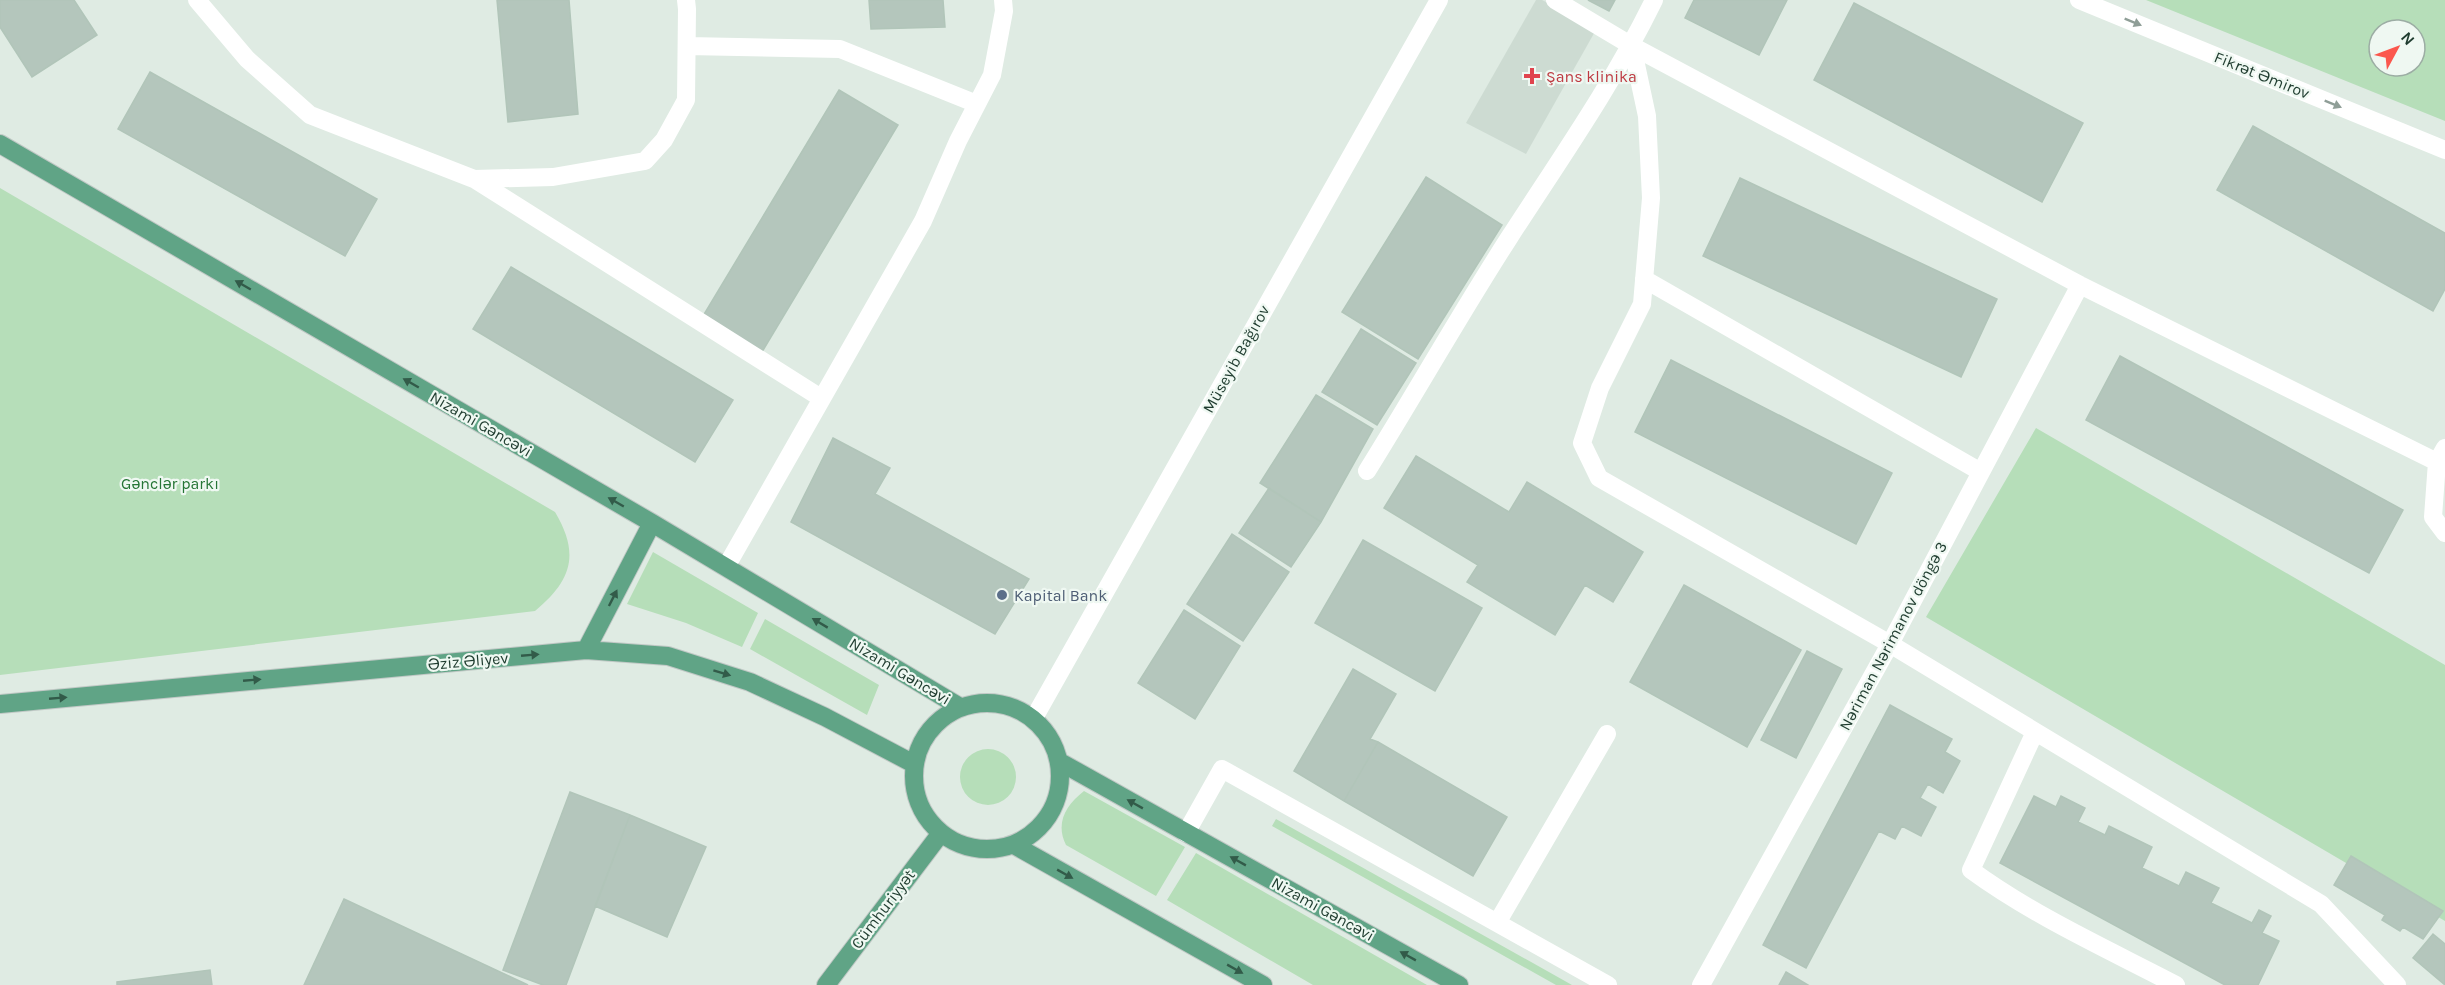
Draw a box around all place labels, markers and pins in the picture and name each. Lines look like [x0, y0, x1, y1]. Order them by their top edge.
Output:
marker: Şans klinika [1523, 67, 1541, 85]
place label: Şans klinika [1546, 67, 1637, 86]
place label: Kapital Bank [1014, 586, 1107, 605]
marker: Kapital Bank [995, 588, 1009, 602]

